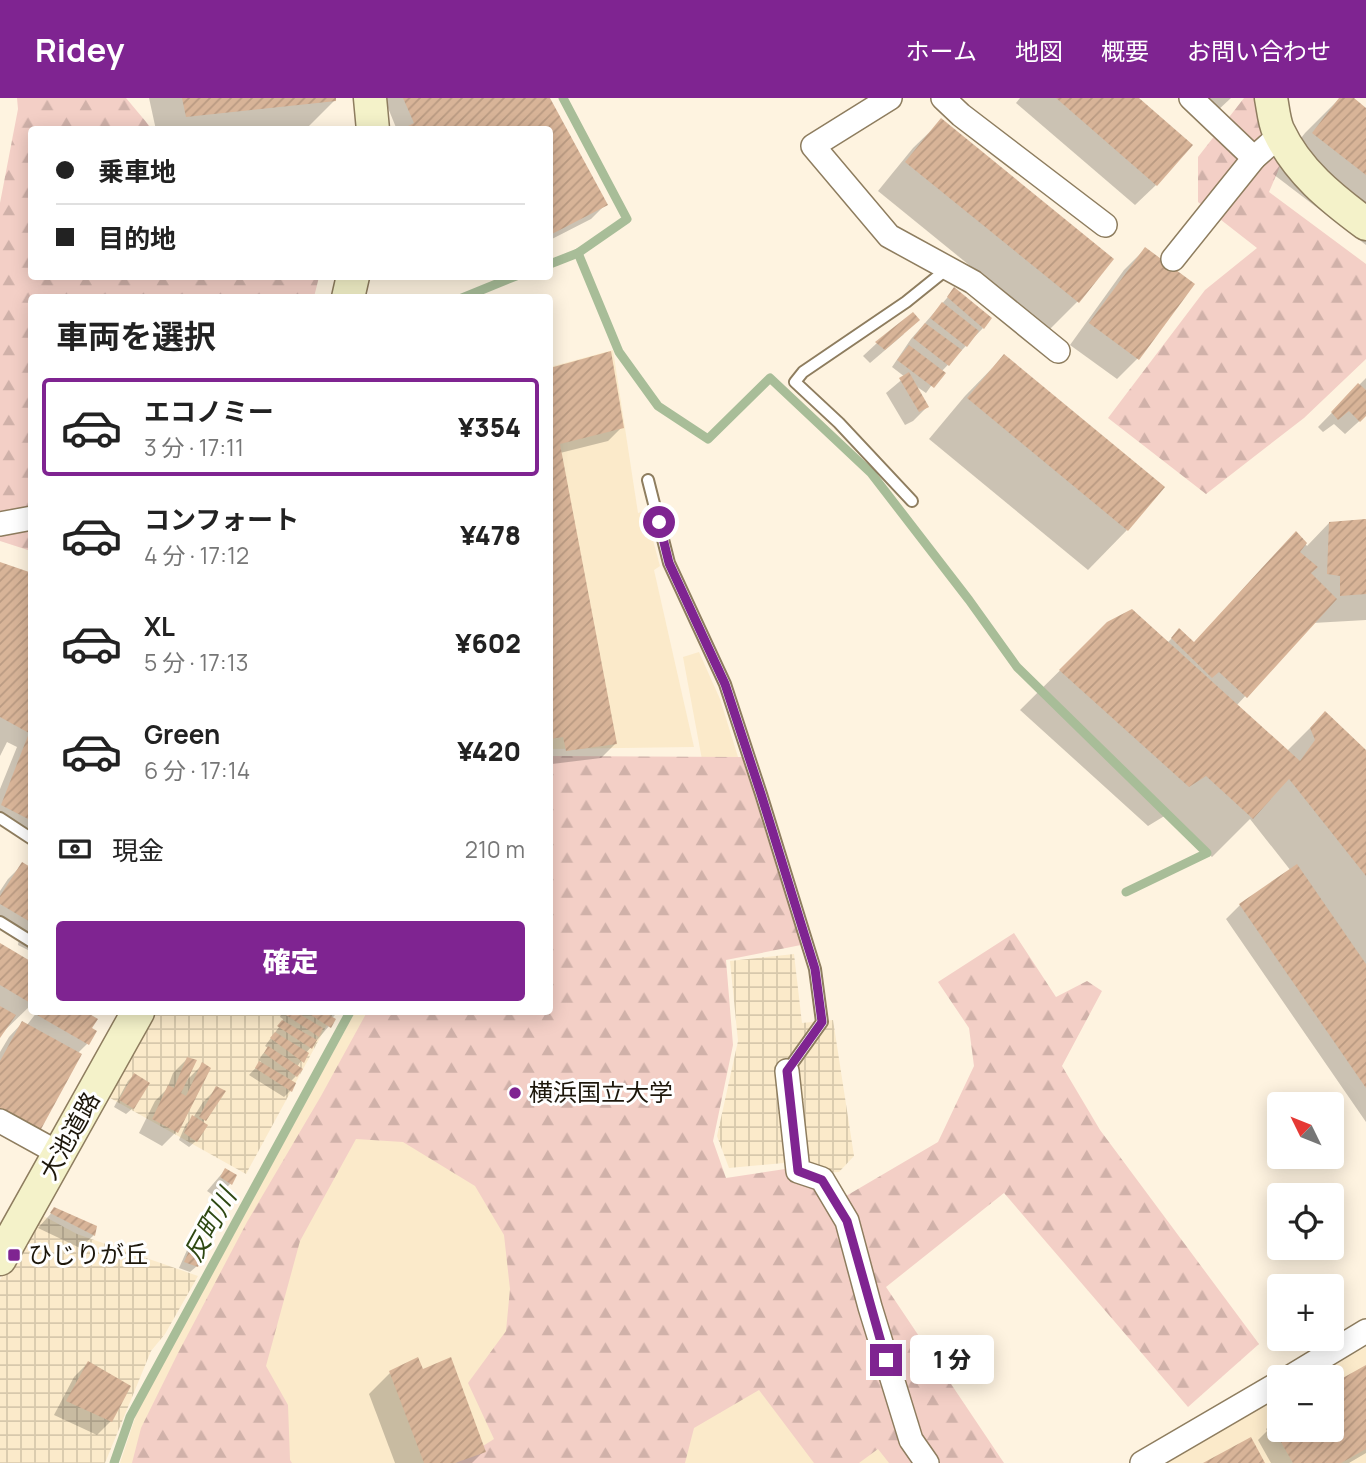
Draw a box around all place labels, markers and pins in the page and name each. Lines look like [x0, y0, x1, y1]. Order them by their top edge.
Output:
place label: 横浜国立大学 [529, 1075, 673, 1108]
marker: 横浜国立大学 [507, 1085, 523, 1101]
place label: ひじりが丘 [28, 1237, 148, 1270]
marker: ひじりが丘 [6, 1247, 22, 1263]

